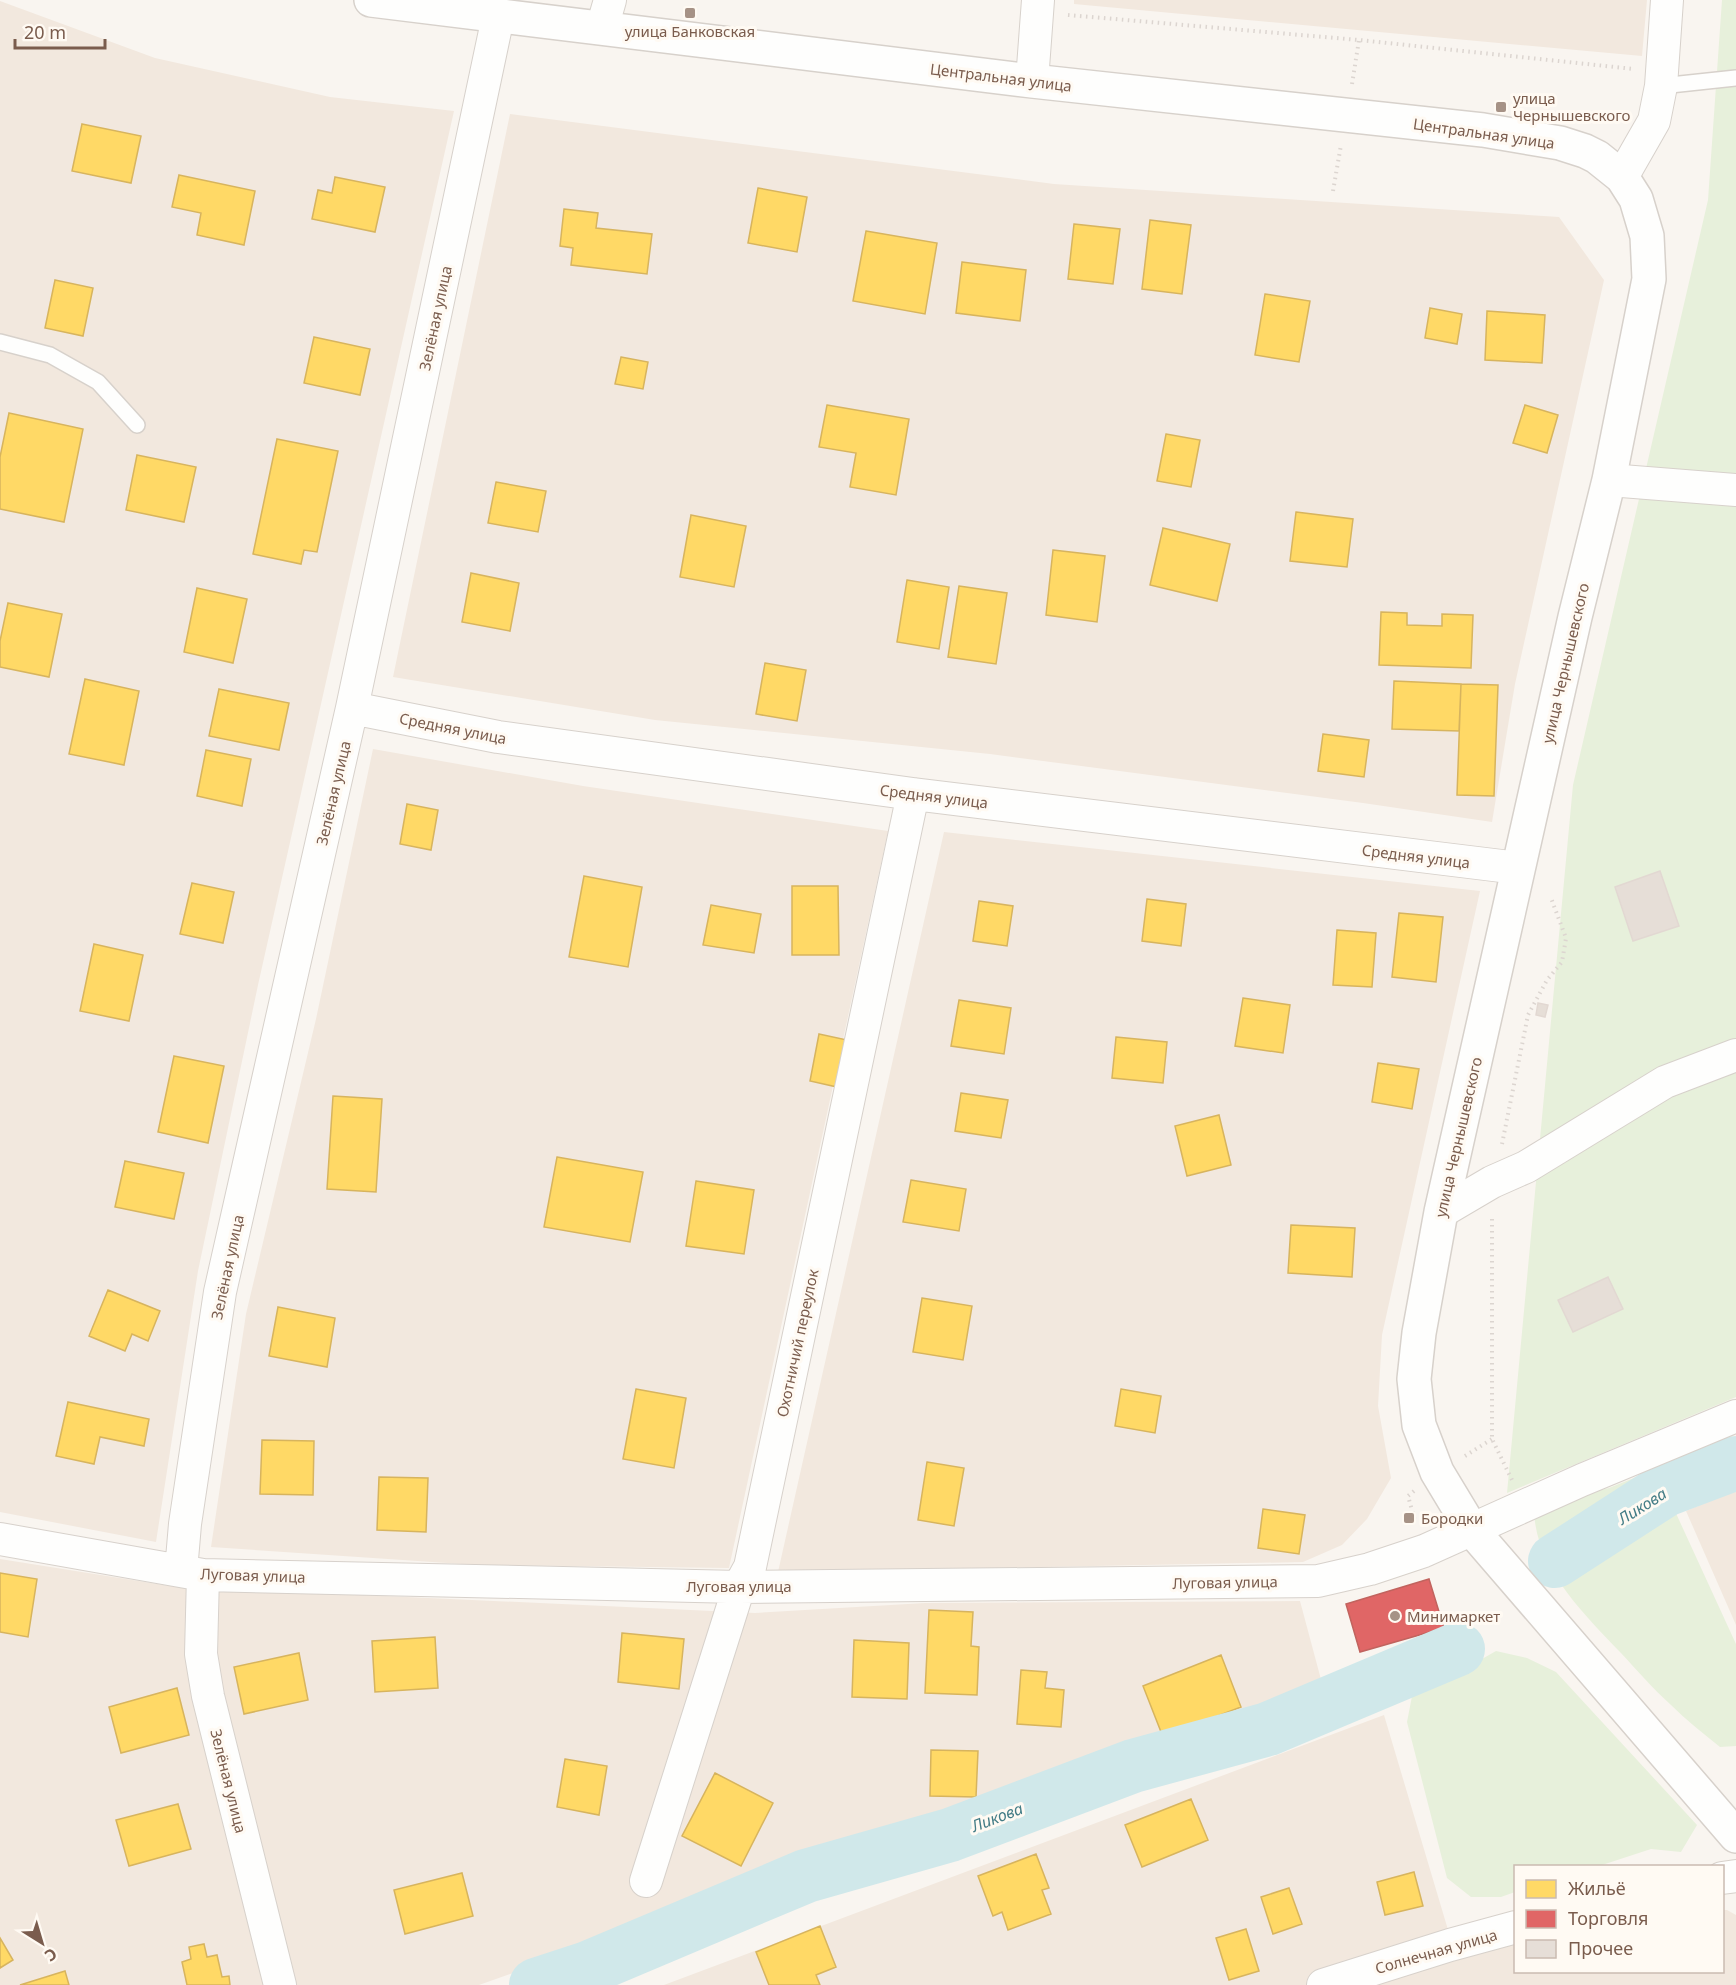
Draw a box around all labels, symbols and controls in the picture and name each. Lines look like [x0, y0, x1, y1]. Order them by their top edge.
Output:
marker: улица Банковская [683, 6, 697, 20]
scale bar [15, 12, 105, 50]
text: 20 m [24, 20, 66, 44]
place label: улица Банковская [625, 21, 755, 41]
street label: Центральная улица [929, 58, 1073, 96]
place label: улица Чернышевского [1513, 88, 1631, 125]
marker: улица Чернышевского [1494, 100, 1508, 114]
street label: Центральная улица [1412, 113, 1556, 153]
street label: Зелёная улица [414, 264, 456, 372]
street label: улица Чернышевского [1537, 581, 1593, 745]
street label: Средняя улица [398, 708, 508, 748]
street label: Зелёная улица [311, 739, 355, 847]
street label: Средняя улица [879, 779, 989, 813]
street label: Средняя улица [1361, 839, 1471, 873]
street label: улица Чернышевского [1430, 1055, 1486, 1219]
street label: Зелёная улица [206, 1213, 248, 1321]
street label: Охотничий переулок [772, 1267, 822, 1419]
water label: Ликова [1612, 1482, 1671, 1530]
place label: Бородки [1421, 1508, 1483, 1528]
marker: Бородки [1402, 1511, 1416, 1525]
street label: Луговая улица [200, 1563, 306, 1587]
street label: Луговая улица [1172, 1571, 1278, 1593]
street label: Луговая улица [686, 1576, 792, 1596]
place label: Минимаркет [1407, 1606, 1500, 1626]
marker: Минимаркет [1388, 1609, 1402, 1623]
street label: Зелёная улица [206, 1727, 252, 1835]
water label: Ликова [967, 1797, 1026, 1837]
legend [1514, 1865, 1724, 1973]
text: Жильё [1568, 1876, 1626, 1900]
text: Торговля [1568, 1906, 1648, 1930]
north arrow [12, 1913, 72, 1973]
street label: Солнечная улица [1373, 1924, 1499, 1978]
text: Прочее [1568, 1936, 1633, 1960]
text: С [40, 1943, 62, 1967]

